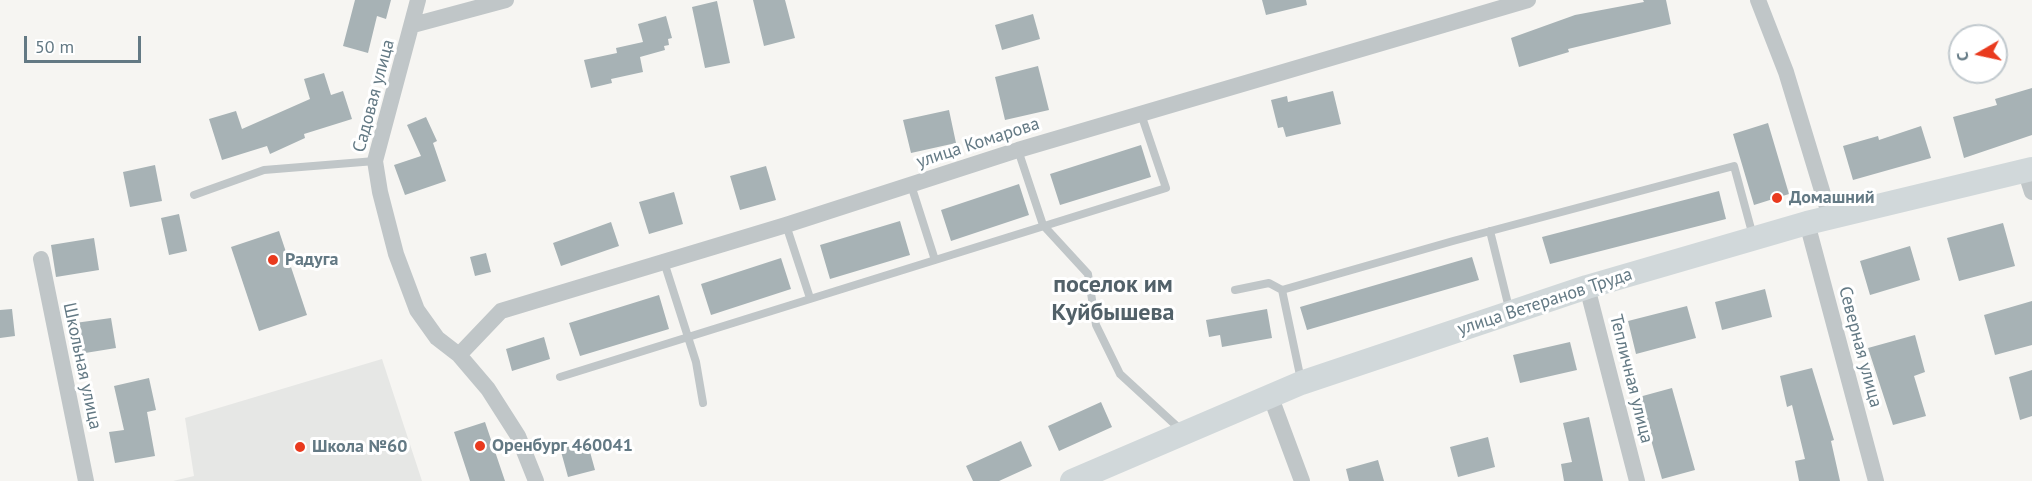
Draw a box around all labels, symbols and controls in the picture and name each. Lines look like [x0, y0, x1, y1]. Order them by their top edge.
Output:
scale bar [27, 24, 144, 62]
north arrow [1948, 24, 2008, 84]
text: 50 m [35, 35, 74, 58]
street label: Садовая улица [349, 37, 399, 155]
text: С [1952, 51, 1973, 62]
street label: улица Комарова [914, 113, 1042, 173]
place label: Домашний [1789, 187, 1875, 209]
marker: Домашний [1770, 191, 1784, 205]
place label: Радуга [285, 249, 338, 271]
marker: Радуга [266, 253, 280, 267]
street label: улица Ветеранов Труда [1455, 264, 1635, 340]
district label: поселок им Куйбышева [1052, 271, 1174, 327]
street label: Северная улица [1833, 284, 1887, 410]
street label: Школьная улица [58, 301, 106, 431]
street label: Тепличная улица [1605, 312, 1657, 446]
place label: Оренбург 460041 [492, 435, 633, 457]
place label: Школа №60 [312, 436, 407, 458]
marker: Оренбург 460041 [473, 439, 487, 453]
marker: Школа №60 [293, 440, 307, 454]

